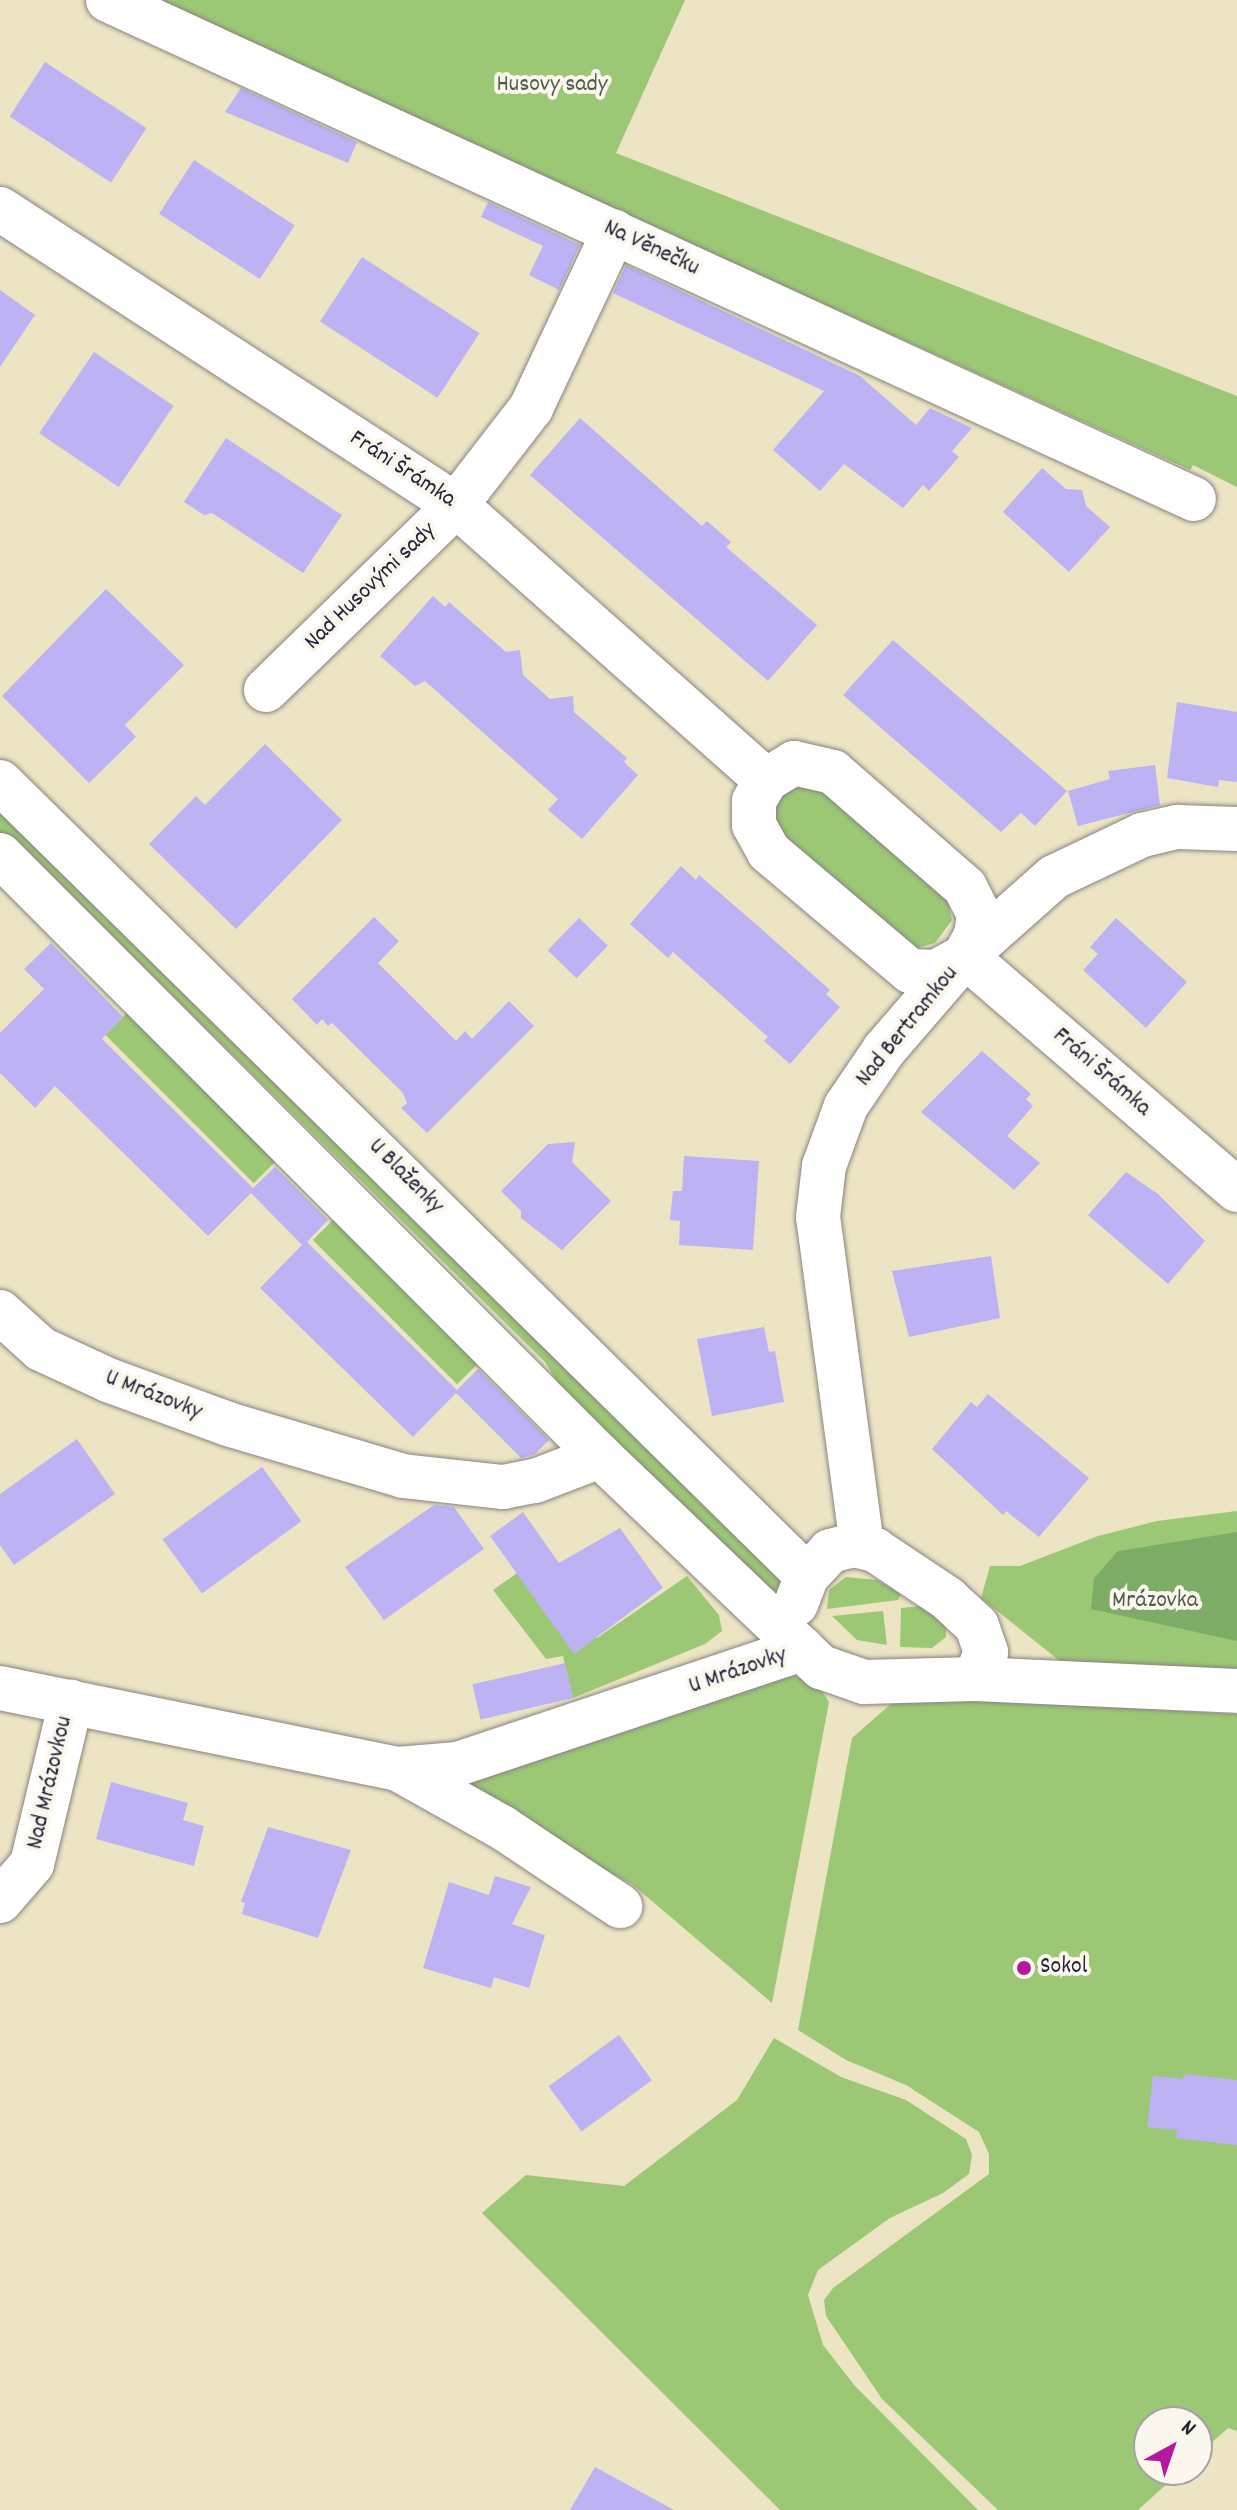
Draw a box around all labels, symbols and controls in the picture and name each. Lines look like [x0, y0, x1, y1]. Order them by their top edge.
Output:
park label: Husovy sady [497, 72, 607, 100]
street label: Na Věnečku [599, 214, 703, 284]
street label: Fráni Šrámka [343, 425, 461, 515]
street label: Nad Husovými sady [299, 517, 443, 657]
street label: Nad Bertramkou [851, 961, 965, 1093]
street label: Fráni Šrámka [1046, 1022, 1156, 1124]
street label: U Blaženky [361, 1133, 449, 1221]
street label: U Mrázovky [101, 1364, 205, 1428]
park label: Mrázovka [1112, 1588, 1198, 1616]
street label: U Mrázovky [685, 1642, 791, 1702]
street label: Nad Mrázovkou [22, 1714, 80, 1852]
place label: Sokol [1040, 1954, 1087, 1982]
marker: Sokol [1015, 1959, 1033, 1977]
north arrow [1133, 2406, 1213, 2486]
text: N [1173, 2413, 1202, 2444]

